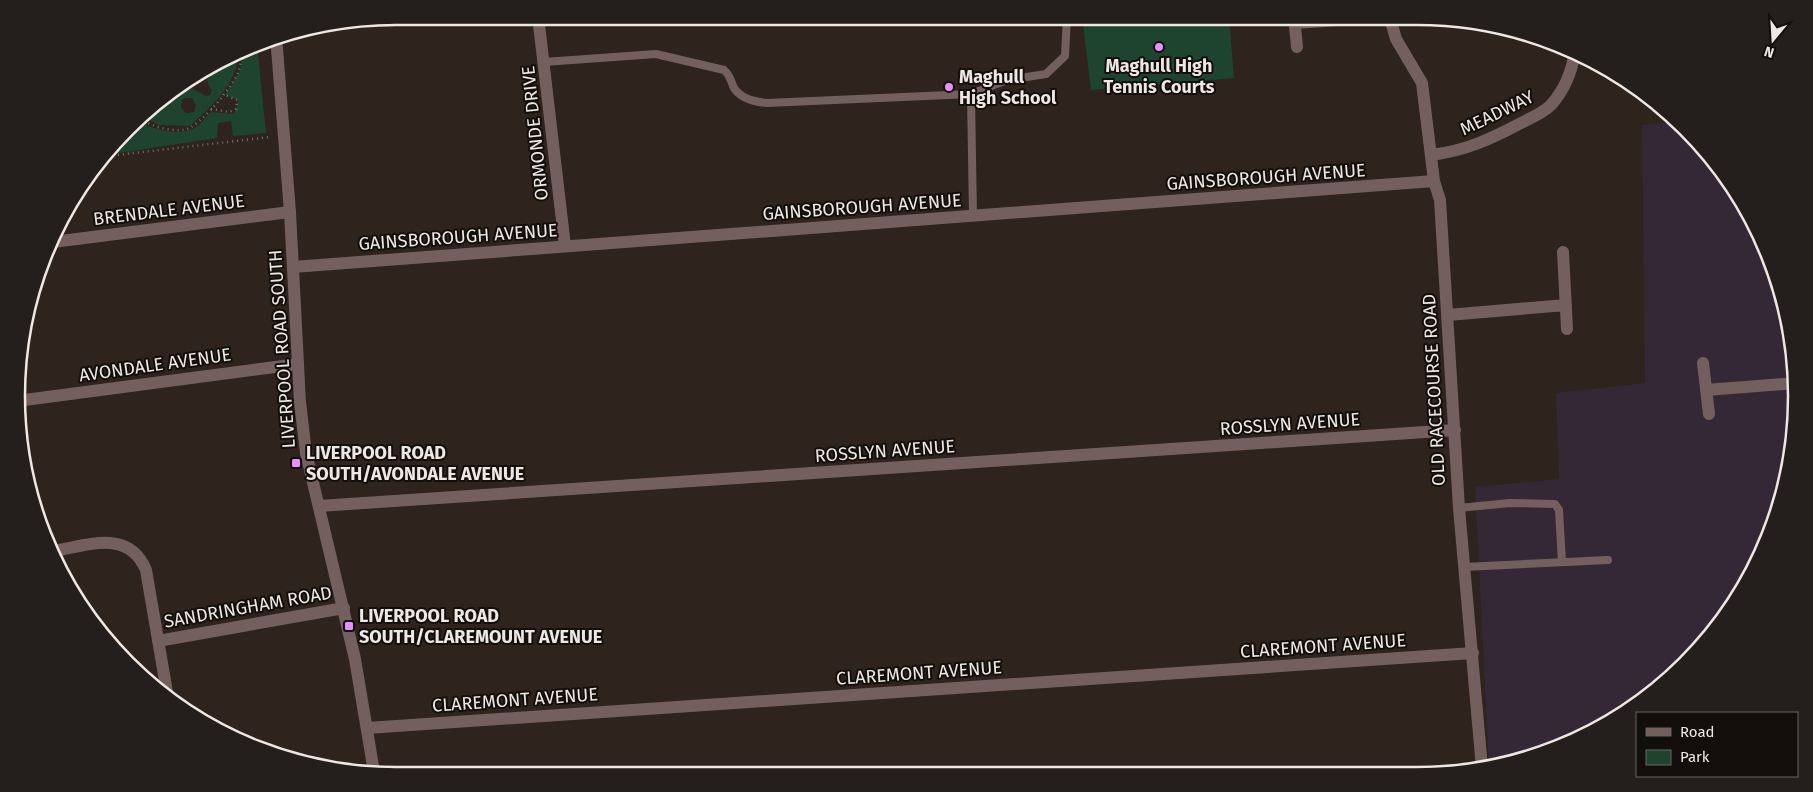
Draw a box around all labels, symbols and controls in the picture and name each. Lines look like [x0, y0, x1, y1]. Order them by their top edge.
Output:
north arrow [1748, 15, 1798, 65]
marker: Maghull High Tennis Courts [1153, 41, 1165, 53]
text: N [1762, 42, 1776, 61]
place label: Maghull High Tennis Courts [1103, 55, 1215, 98]
street label: ORMONDE DRIVE [517, 65, 553, 201]
place label: Maghull High School [959, 66, 1057, 109]
marker: Maghull High School [943, 81, 955, 93]
street label: MEADWAY [1456, 86, 1538, 140]
street label: GAINSBOROUGH AVENUE [1166, 159, 1366, 195]
street label: GAINSBOROUGH AVENUE [762, 189, 962, 225]
street label: BRENDALE AVENUE [92, 190, 246, 230]
street label: GAINSBOROUGH AVENUE [358, 219, 558, 255]
street label: LIVERPOOL ROAD SOUTH [264, 249, 300, 449]
street label: OLD RACECOURSE ROAD [1418, 293, 1450, 487]
street label: AVONDALE AVENUE [78, 343, 232, 387]
street label: ROSSLYN AVENUE [1219, 408, 1361, 440]
street label: ROSSLYN AVENUE [814, 435, 956, 467]
place label: LIVERPOOL ROAD SOUTH/AVONDALE AVENUE [306, 442, 524, 485]
marker: LIVERPOOL ROAD SOUTH/AVONDALE AVENUE [290, 457, 302, 469]
street label: SANDRINGHAM ROAD [162, 581, 334, 633]
place label: LIVERPOOL ROAD SOUTH/CLAREMOUNT AVENUE [359, 605, 602, 648]
marker: LIVERPOOL ROAD SOUTH/CLAREMOUNT AVENUE [343, 620, 355, 632]
street label: CLAREMONT AVENUE [1239, 629, 1407, 663]
street label: CLAREMONT AVENUE [835, 656, 1003, 690]
street label: CLAREMONT AVENUE [431, 683, 599, 717]
legend [1636, 712, 1798, 777]
text: Road [1680, 723, 1715, 741]
text: Park [1680, 748, 1710, 766]

